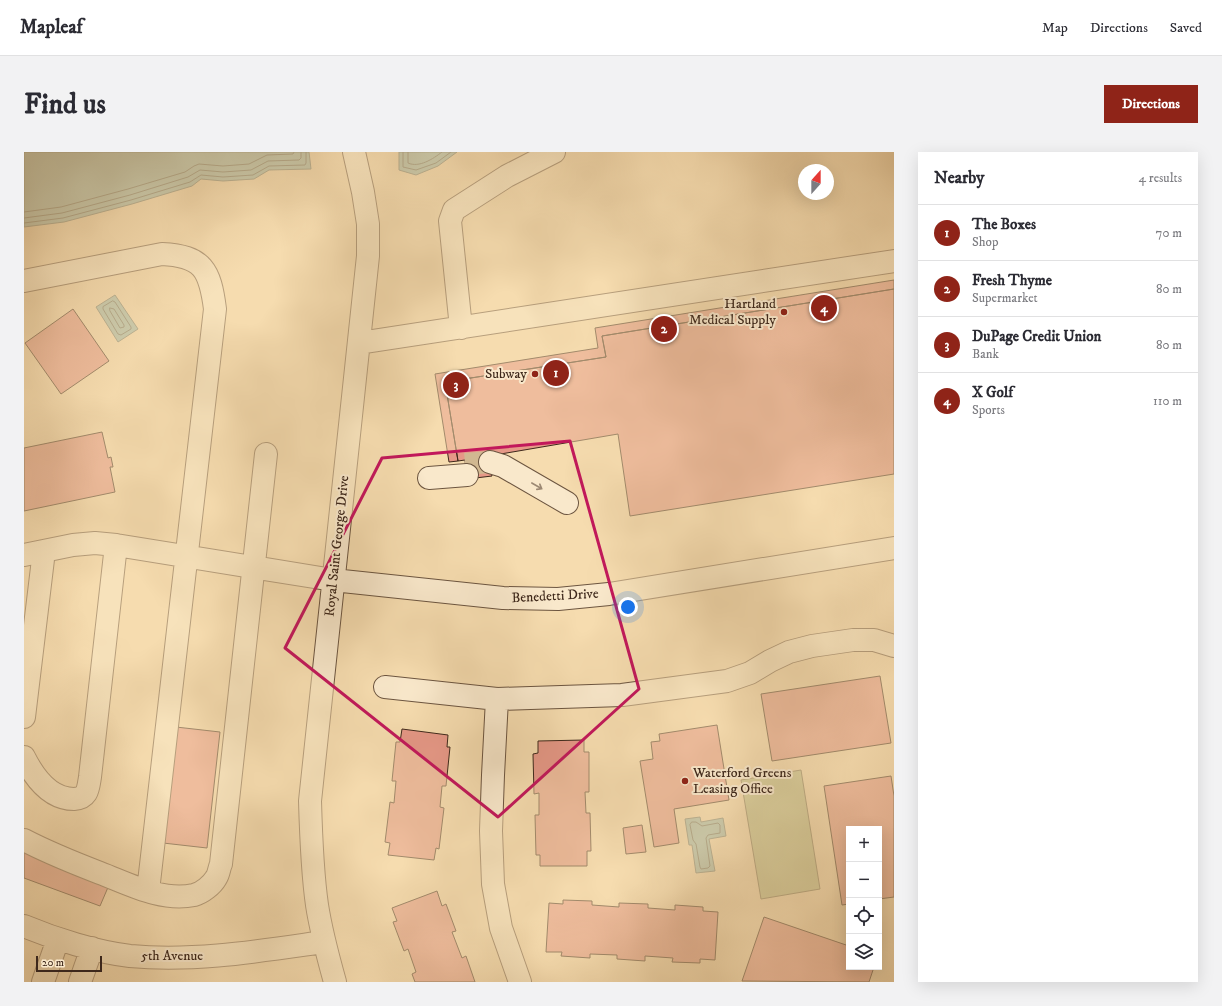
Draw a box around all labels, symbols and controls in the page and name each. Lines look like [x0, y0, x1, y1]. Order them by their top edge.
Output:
text: Mapleaf [20, 16, 83, 39]
text: Map [1042, 19, 1068, 37]
text: Directions [1090, 19, 1148, 37]
text: Saved [1170, 19, 1202, 37]
button: Directions [1104, 85, 1198, 123]
text: Find us [24, 87, 106, 122]
north arrow [798, 164, 834, 200]
text: Nearby [934, 167, 984, 189]
text: 4 results [1139, 170, 1182, 186]
text: The Boxes [972, 215, 1036, 234]
text: 1 [945, 225, 949, 241]
text: 70 m [1156, 225, 1182, 241]
text: Shop [972, 234, 998, 250]
text: Fresh Thyme [972, 271, 1052, 290]
text: 2 [944, 281, 950, 297]
text: 80 m [1156, 281, 1182, 297]
text: Supermarket [972, 290, 1038, 306]
pin: 4 [811, 293, 837, 323]
place label: Hartland Medical Supply [689, 295, 776, 329]
marker: Hartland Medical Supply [779, 307, 789, 317]
pin: 2 [651, 314, 677, 344]
text: DuPage Credit Union [972, 327, 1101, 346]
text: 3 [945, 337, 949, 353]
text: 80 m [1156, 337, 1182, 353]
text: Bank [972, 346, 999, 362]
pin: 1 [543, 358, 569, 388]
place label: Subway [485, 365, 527, 383]
marker: Subway [530, 369, 540, 379]
pin: 3 [443, 370, 469, 400]
text: X Golf [972, 383, 1013, 402]
text: 4 [943, 393, 951, 409]
text: 110 m [1153, 393, 1182, 409]
text: Sports [972, 402, 1005, 418]
street label: Royal Saint George Drive [321, 474, 353, 617]
one-way arrow [531, 482, 543, 490]
street label: Benedetti Drive [511, 585, 599, 607]
your location [618, 597, 638, 617]
place label: Waterford Greens Leasing Office [692, 764, 792, 798]
marker: Waterford Greens Leasing Office [680, 776, 690, 786]
map controls [846, 826, 882, 970]
button: + [846, 826, 882, 862]
button: − [846, 862, 882, 898]
button: locate [846, 898, 882, 934]
button: layers [846, 934, 882, 970]
street label: 5th Avenue [141, 947, 203, 965]
scale bar [36, 954, 102, 973]
text: 20 m [42, 956, 64, 970]

